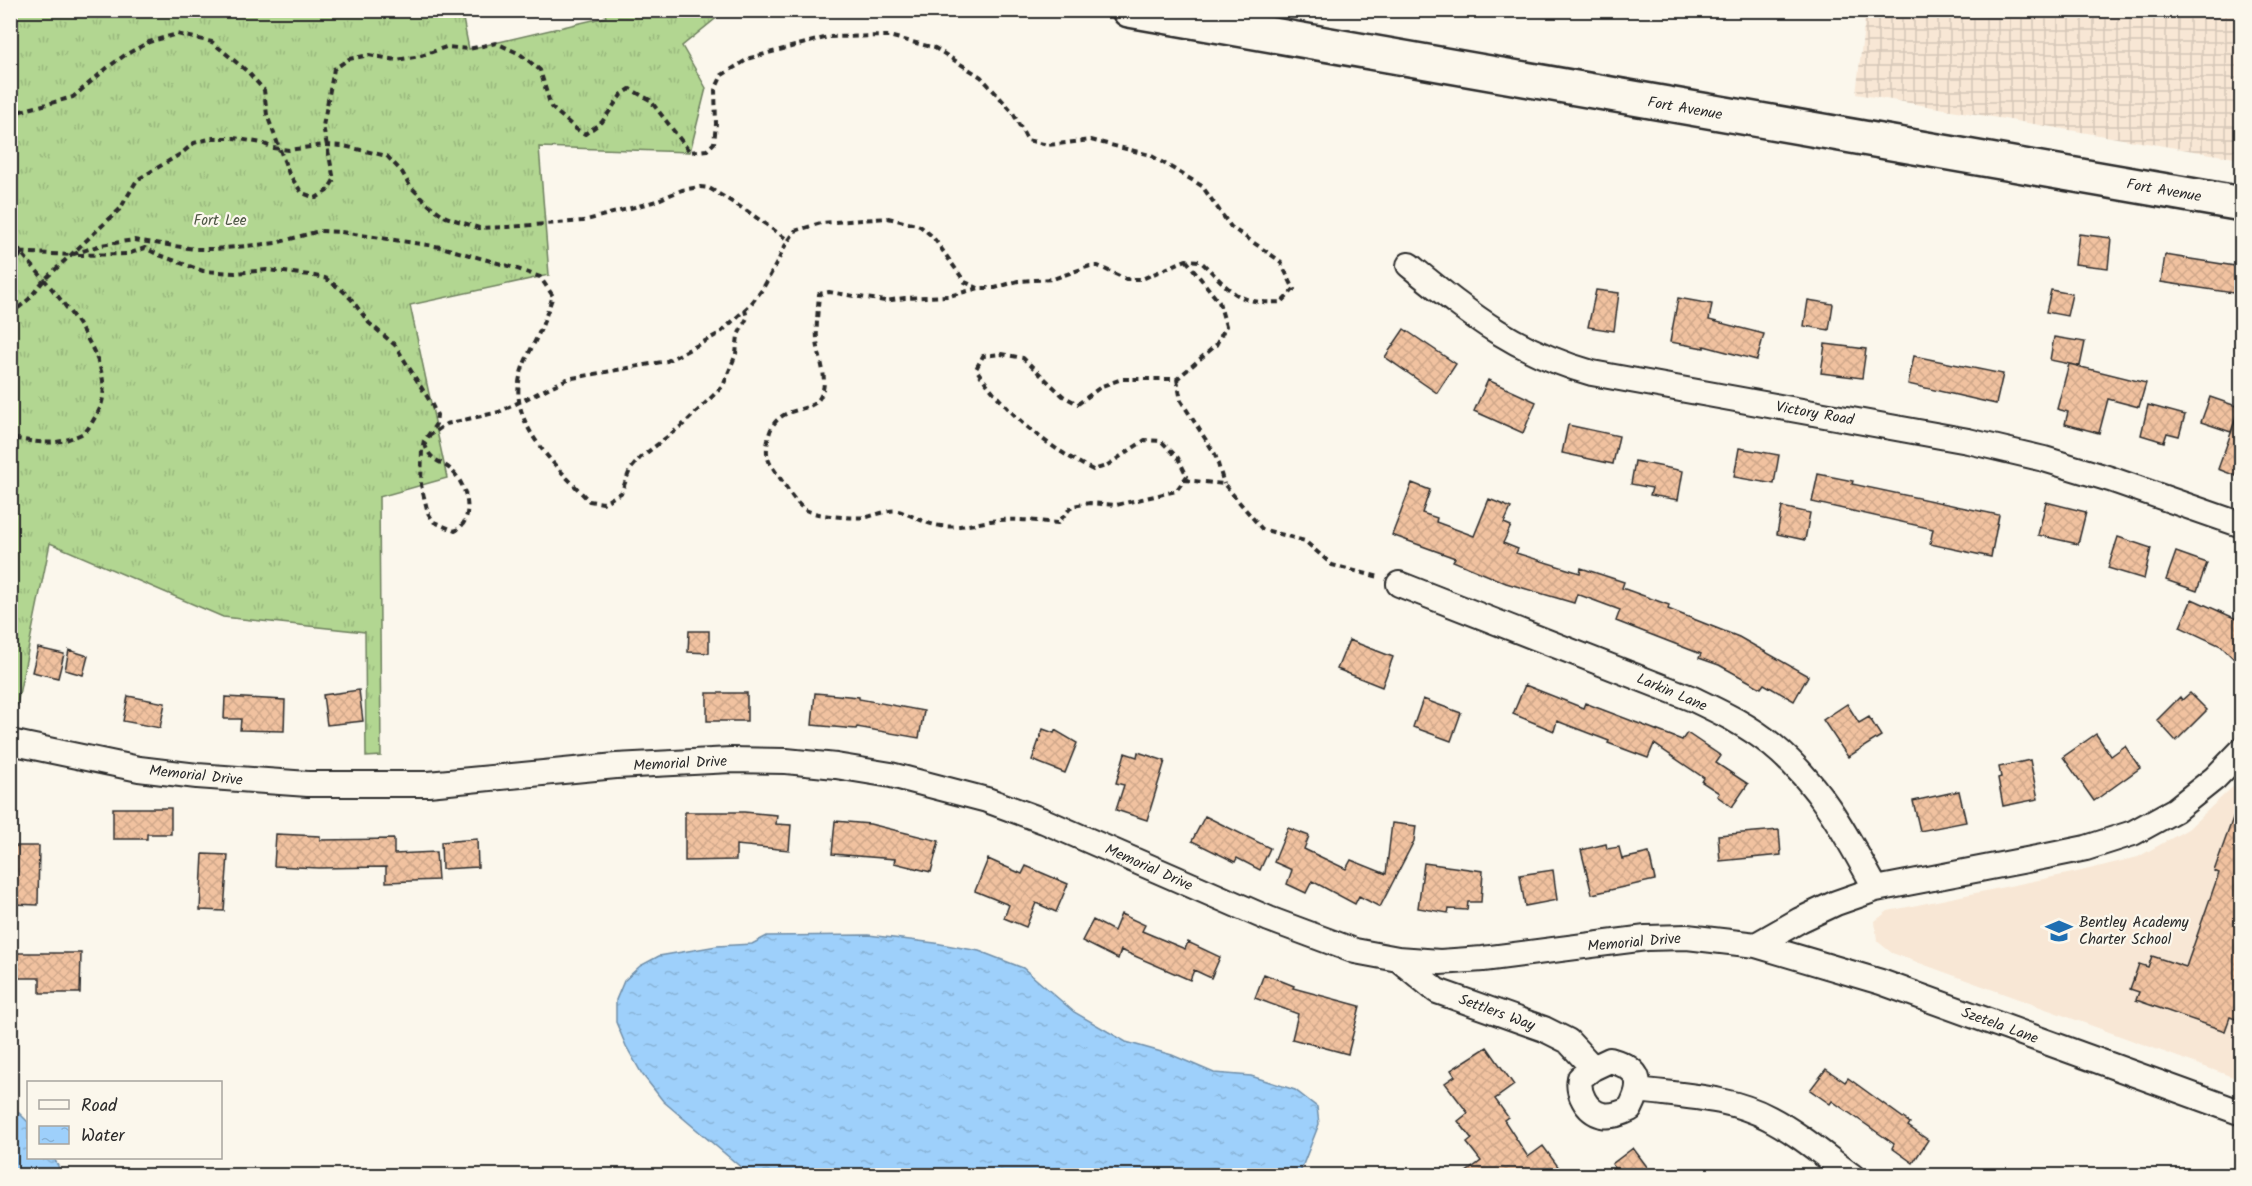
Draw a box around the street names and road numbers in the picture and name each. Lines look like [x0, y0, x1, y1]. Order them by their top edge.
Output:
street label: Fort Avenue [1646, 91, 1724, 127]
street label: Fort Avenue [2125, 173, 2203, 209]
street label: Victory Road [1774, 395, 1856, 433]
street label: Larkin Lane [1633, 667, 1711, 719]
street label: Memorial Drive [633, 750, 728, 778]
street label: Memorial Drive [148, 759, 244, 793]
street label: Memorial Drive [1101, 838, 1197, 898]
street label: Memorial Drive [1586, 927, 1682, 959]
street label: Settlers Way [1455, 988, 1539, 1038]
street label: Szetela Lane [1958, 1001, 2042, 1051]

